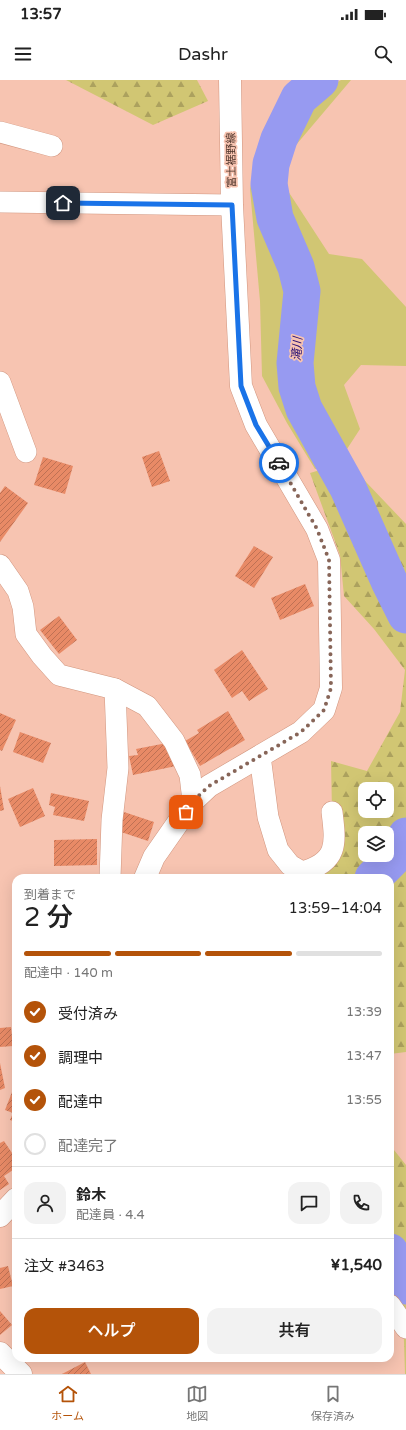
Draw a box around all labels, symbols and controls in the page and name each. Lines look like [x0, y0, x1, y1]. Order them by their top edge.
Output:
text: 13:57 [20, 5, 62, 23]
icon: menu [12, 43, 34, 65]
text: Dashr [178, 43, 228, 65]
icon: search [372, 43, 394, 65]
street label: 富士裾野線 [225, 132, 238, 188]
pin [46, 186, 80, 220]
icon: home [52, 192, 74, 214]
water label: 滝川 [289, 335, 305, 361]
courier [259, 443, 299, 483]
icon: car [268, 452, 290, 474]
map controls [358, 782, 394, 862]
button: locate [358, 782, 394, 818]
pin [169, 795, 203, 829]
icon: bag [175, 801, 197, 823]
button: layers [358, 826, 394, 862]
text: 到着まで [24, 887, 76, 903]
text: 13:59–14:04 [289, 899, 382, 917]
text: 2 分 [24, 902, 73, 933]
text: 配達中 · 140 m [24, 965, 113, 981]
icon: check [24, 1001, 46, 1023]
text: 13:39 [346, 1004, 382, 1020]
text: 受付済み [58, 1005, 118, 1023]
icon: check [24, 1045, 46, 1067]
text: 13:47 [346, 1048, 382, 1064]
text: 調理中 [58, 1049, 103, 1067]
icon: check [24, 1089, 46, 1111]
text: 13:55 [346, 1092, 382, 1108]
text: 配達中 [58, 1093, 103, 1111]
text: 配達完了 [58, 1137, 118, 1155]
button: person [24, 1182, 66, 1224]
button: chat [288, 1182, 330, 1224]
button: phone [340, 1182, 382, 1224]
text: 鈴木 [76, 1186, 106, 1204]
text: 配達員 · 4.4 [76, 1207, 145, 1223]
text: ¥1,540 [331, 1256, 382, 1274]
text: 注文 #3463 [24, 1257, 105, 1275]
button: ヘルプ [24, 1308, 199, 1354]
button: 共有 [207, 1308, 382, 1354]
tab: ホーム [51, 1383, 84, 1423]
tab: 地図 [186, 1383, 208, 1423]
tab: 保存済み [311, 1383, 355, 1423]

